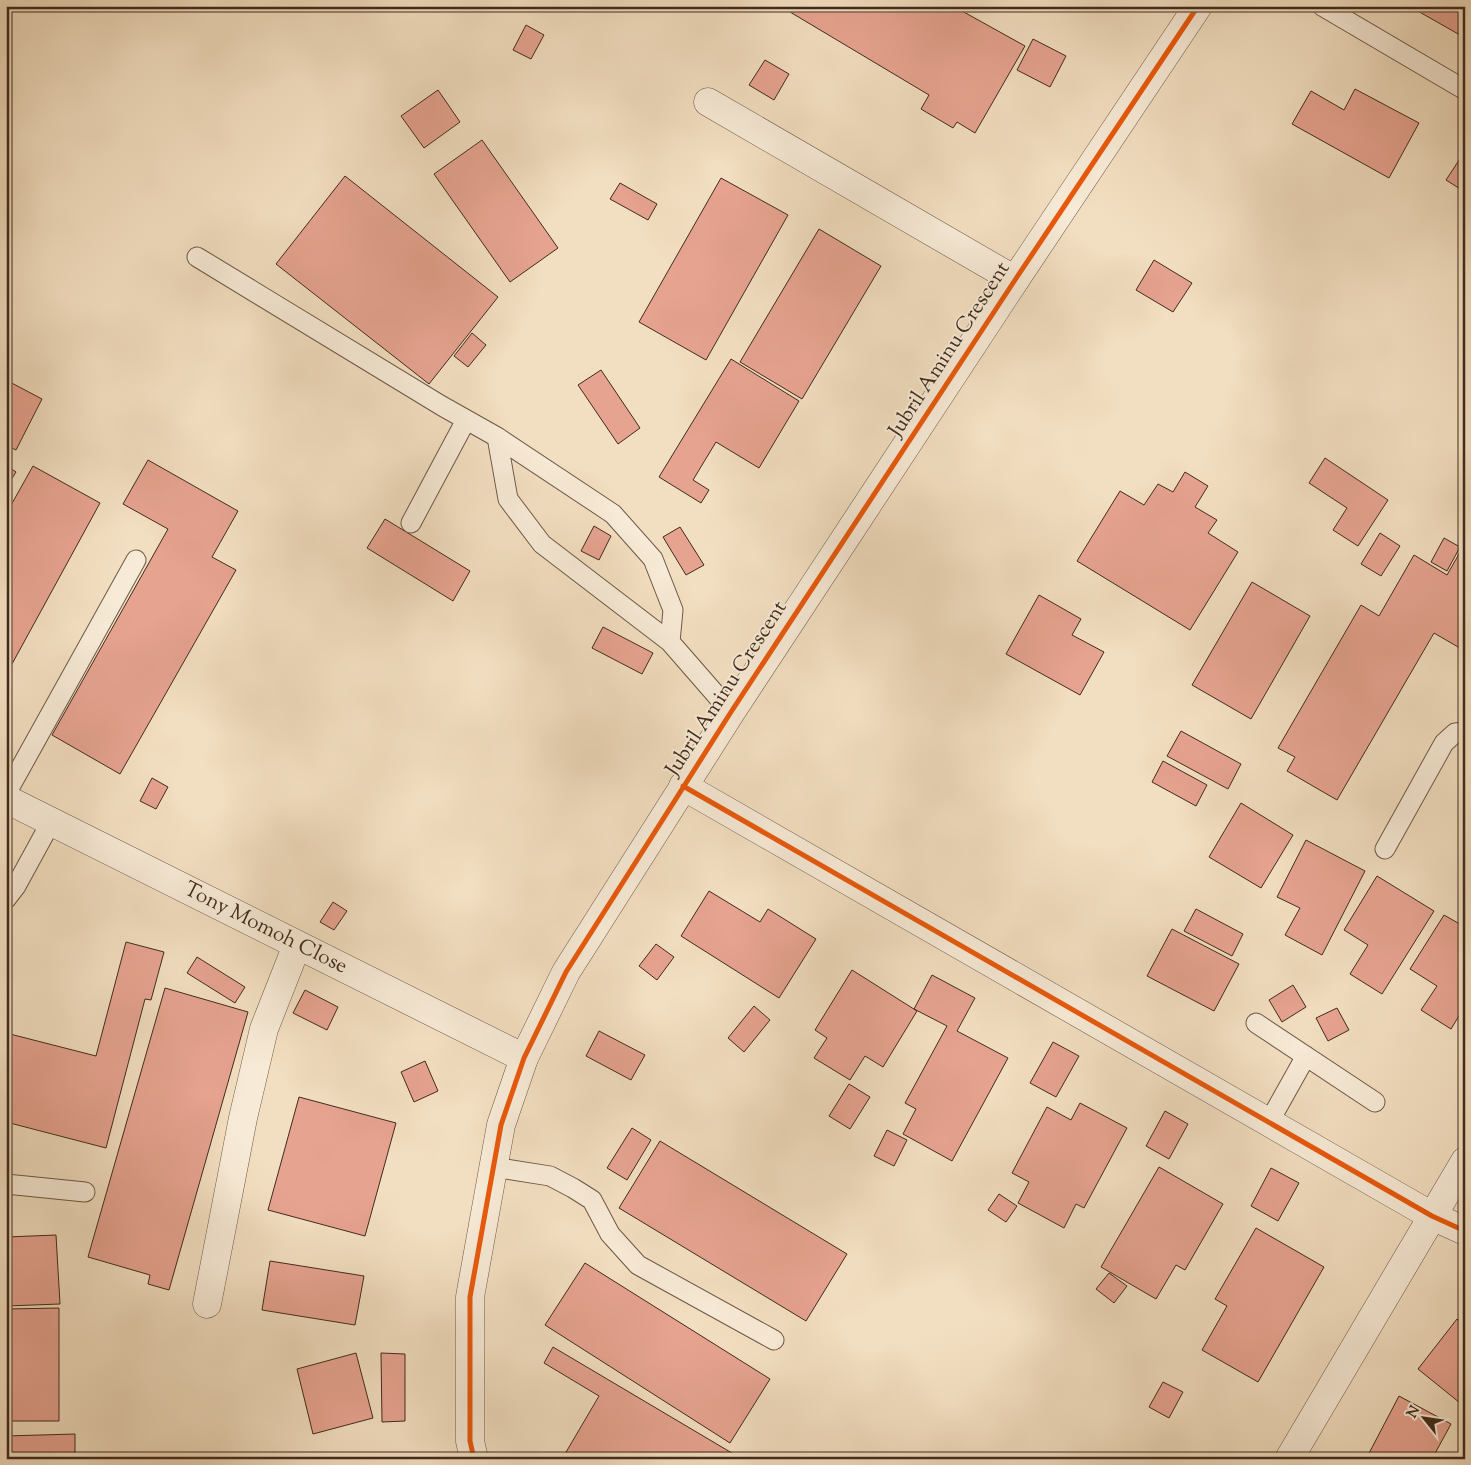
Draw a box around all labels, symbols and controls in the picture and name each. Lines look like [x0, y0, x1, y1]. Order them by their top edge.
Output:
street label: Jubril Aminu Crescent [881, 256, 1018, 445]
street label: Jubril Aminu Crescent [658, 595, 795, 784]
street label: Tony Momoh Close [179, 875, 352, 982]
north arrow [1398, 1392, 1448, 1442]
text: N [1403, 1403, 1426, 1422]

